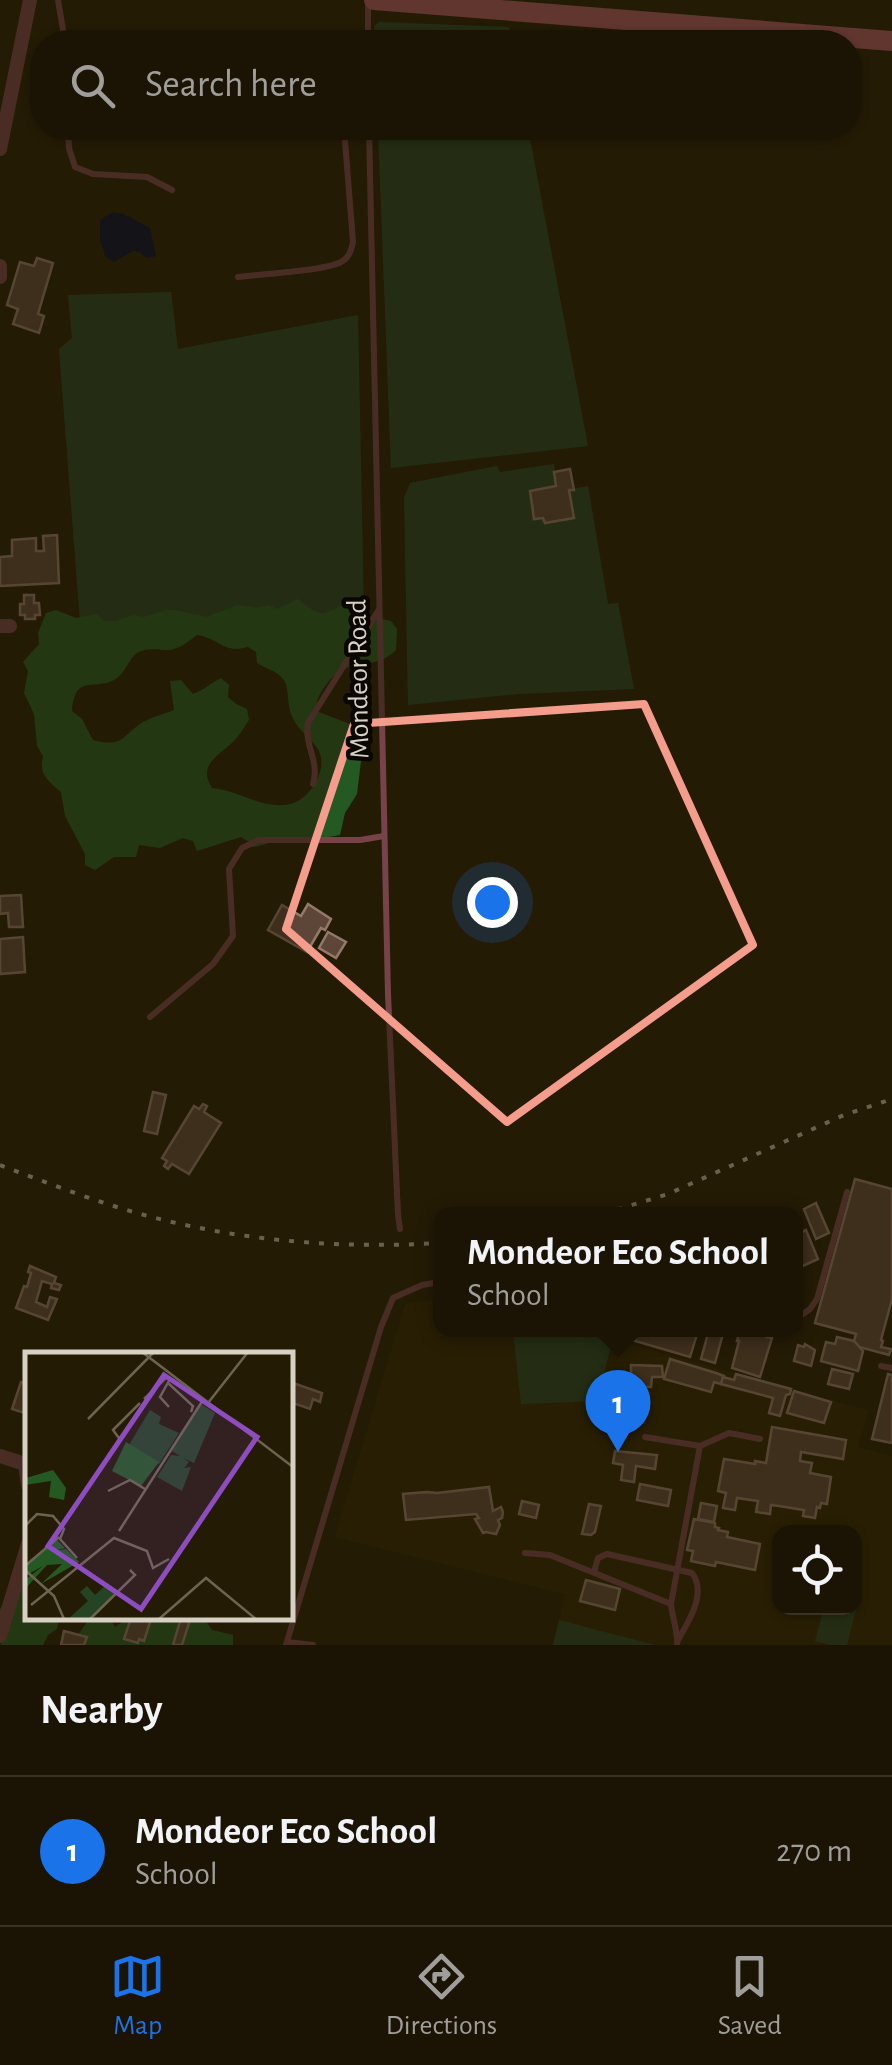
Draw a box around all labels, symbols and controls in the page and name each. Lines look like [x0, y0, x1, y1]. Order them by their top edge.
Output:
search box [30, 30, 862, 140]
icon: search [65, 58, 120, 113]
text: Search here [145, 66, 317, 104]
street label: Mondeor Road [344, 599, 374, 759]
your location [467, 877, 518, 928]
popup [433, 1207, 803, 1337]
text: Mondeor Eco School [467, 1234, 769, 1272]
text: School [467, 1279, 550, 1311]
inset map [25, 1352, 292, 1620]
pin: 1 [586, 1370, 650, 1452]
map controls [772, 1525, 862, 1615]
button: locate [772, 1525, 862, 1615]
text: Nearby [40, 1689, 163, 1731]
text: Mondeor Eco School [135, 1813, 437, 1851]
text: 1 [67, 1835, 78, 1867]
text: 270 m [776, 1835, 852, 1867]
text: School [135, 1858, 218, 1890]
tab: Map [110, 1949, 165, 2043]
tab: Directions [386, 1949, 497, 2043]
tab: Saved [718, 1949, 782, 2043]

